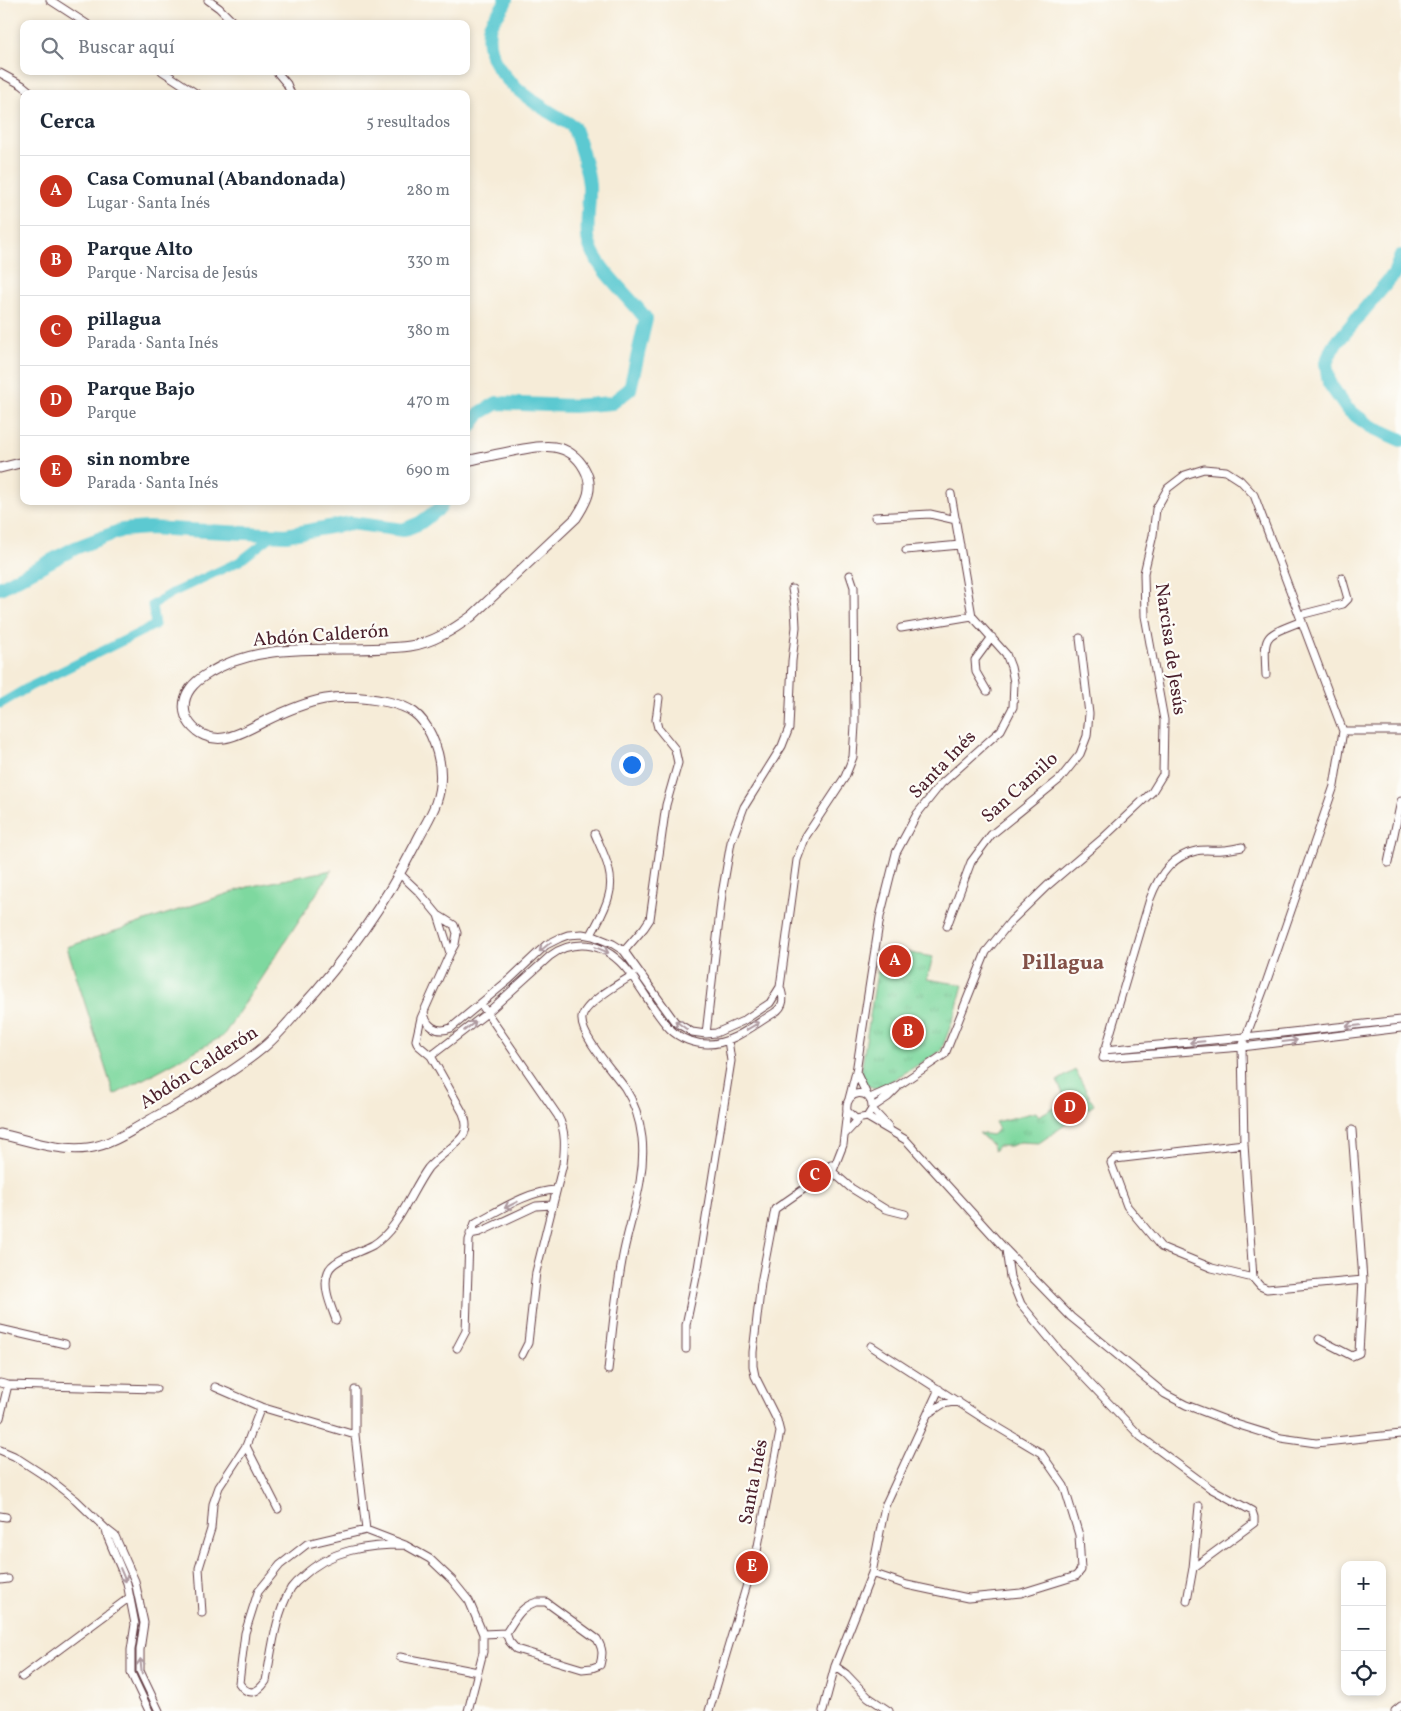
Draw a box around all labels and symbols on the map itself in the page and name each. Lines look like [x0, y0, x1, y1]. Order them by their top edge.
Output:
street label: Narcisa de Jesús [1148, 581, 1192, 717]
street label: Abdón Calderón [252, 618, 390, 654]
street label: Santa Inés [904, 725, 982, 805]
street label: San Camilo [976, 746, 1064, 830]
your location [619, 752, 645, 778]
one-way arrow [539, 941, 552, 952]
pin: A [879, 942, 911, 980]
one-way arrow [594, 945, 609, 955]
district label: Pillagua [1022, 949, 1104, 978]
pin: B [892, 1013, 924, 1051]
street label: Abdón Calderón [135, 1020, 263, 1116]
one-way arrow [674, 1020, 688, 1030]
one-way arrow [746, 1020, 760, 1030]
one-way arrow [463, 1021, 477, 1031]
one-way arrow [1345, 1021, 1361, 1031]
one-way arrow [1282, 1036, 1298, 1046]
one-way arrow [1189, 1037, 1205, 1047]
pin: D [1054, 1089, 1086, 1127]
pin: C [799, 1157, 831, 1195]
one-way arrow [503, 1200, 518, 1210]
street label: Santa Inés [733, 1437, 775, 1527]
pin: E [736, 1548, 768, 1586]
one-way arrow [119, 1567, 129, 1582]
one-way arrow [136, 1659, 146, 1675]

